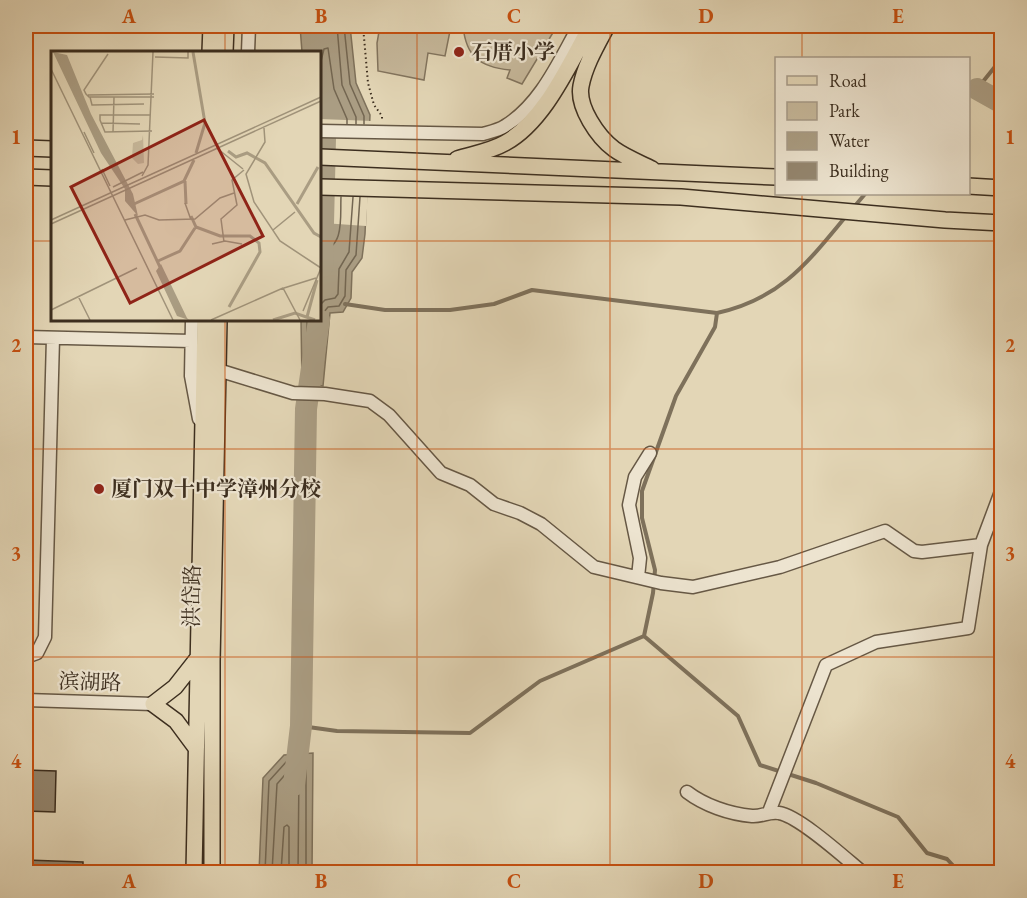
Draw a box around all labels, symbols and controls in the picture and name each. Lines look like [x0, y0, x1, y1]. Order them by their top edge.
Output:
text: A [121, 3, 137, 29]
text: B [315, 3, 327, 29]
text: C [507, 3, 521, 29]
text: D [698, 3, 714, 29]
text: E [892, 3, 904, 29]
place label: 石厝小学 [471, 38, 555, 65]
marker: 石厝小学 [452, 45, 466, 59]
inset map [51, 51, 321, 321]
legend [775, 57, 970, 195]
text: Road [829, 69, 868, 92]
text: Park [829, 99, 860, 122]
text: 1 [11, 124, 21, 150]
text: 1 [1005, 124, 1015, 150]
text: Water [829, 129, 870, 152]
text: Building [829, 159, 889, 182]
text: 2 [11, 332, 22, 358]
text: 2 [1005, 332, 1016, 358]
place label: 厦门双十中学漳州分校 [111, 475, 321, 502]
marker: 厦门双十中学漳州分校 [92, 482, 106, 496]
text: 3 [11, 540, 21, 566]
text: 3 [1005, 540, 1015, 566]
street label: 洪岱路 [177, 564, 206, 628]
street label: 滨湖路 [58, 667, 122, 696]
text: 4 [11, 748, 22, 774]
text: 4 [1005, 748, 1016, 774]
text: A [121, 868, 137, 894]
text: B [315, 868, 327, 894]
text: C [507, 868, 521, 894]
text: D [698, 868, 714, 894]
text: E [892, 868, 904, 894]

